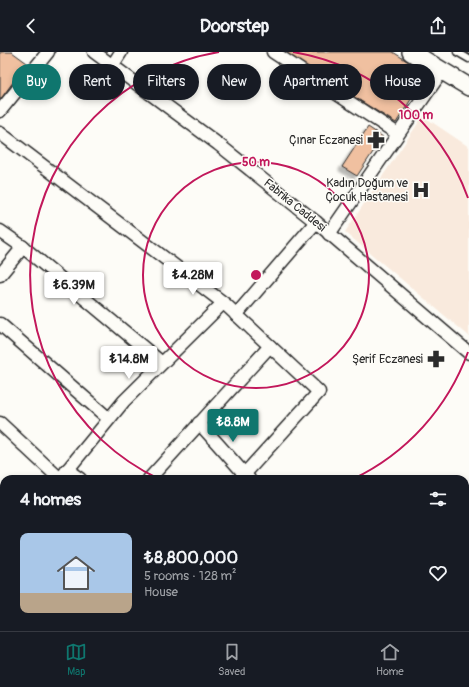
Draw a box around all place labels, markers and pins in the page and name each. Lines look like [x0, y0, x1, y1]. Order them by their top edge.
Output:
pharmacy icon: Çınar Eczanesi [366, 130, 386, 150]
place label: Çınar Eczanesi [289, 133, 363, 148]
place label: Kadın Doğum ve Çocuk Hastanesi [325, 176, 408, 205]
hospital icon: Kadın Doğum ve Çocuk Hastanesi [411, 180, 431, 200]
pin: ₺4.28M [160, 262, 226, 296]
centre of rings [249, 268, 263, 282]
pin: ₺6.39M [41, 272, 107, 306]
pin: ₺14.8M [96, 346, 162, 380]
pharmacy icon: Şerif Eczanesi [426, 349, 446, 369]
place label: Şerif Eczanesi [352, 352, 423, 367]
pin: ₺8.8M [205, 409, 261, 443]

